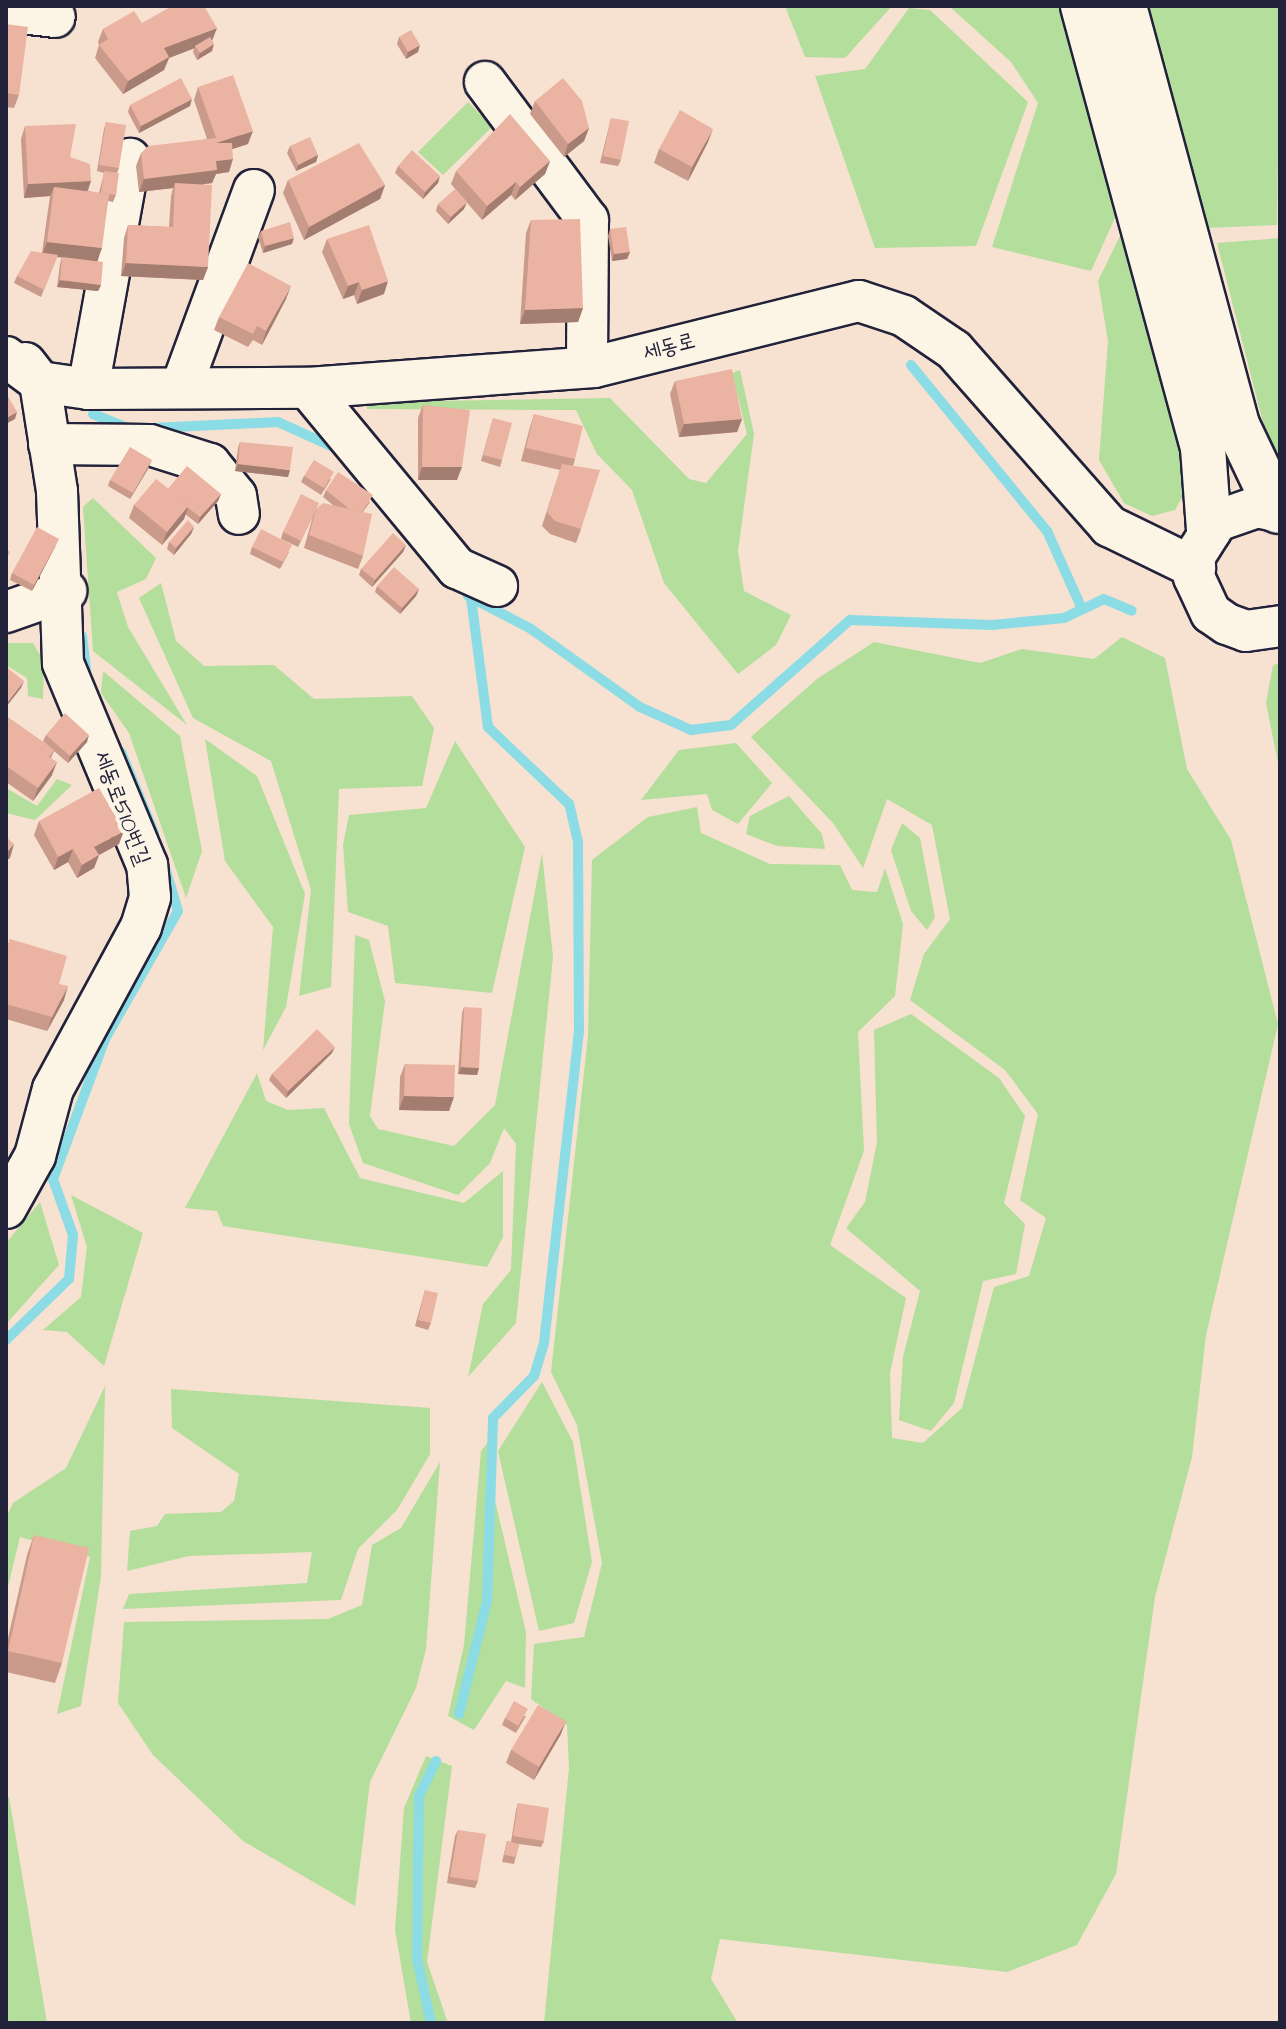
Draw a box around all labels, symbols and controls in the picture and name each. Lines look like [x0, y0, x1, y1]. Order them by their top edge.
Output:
street label: 세동로 [640, 327, 698, 367]
street label: 세동로510번길 [88, 747, 156, 869]

